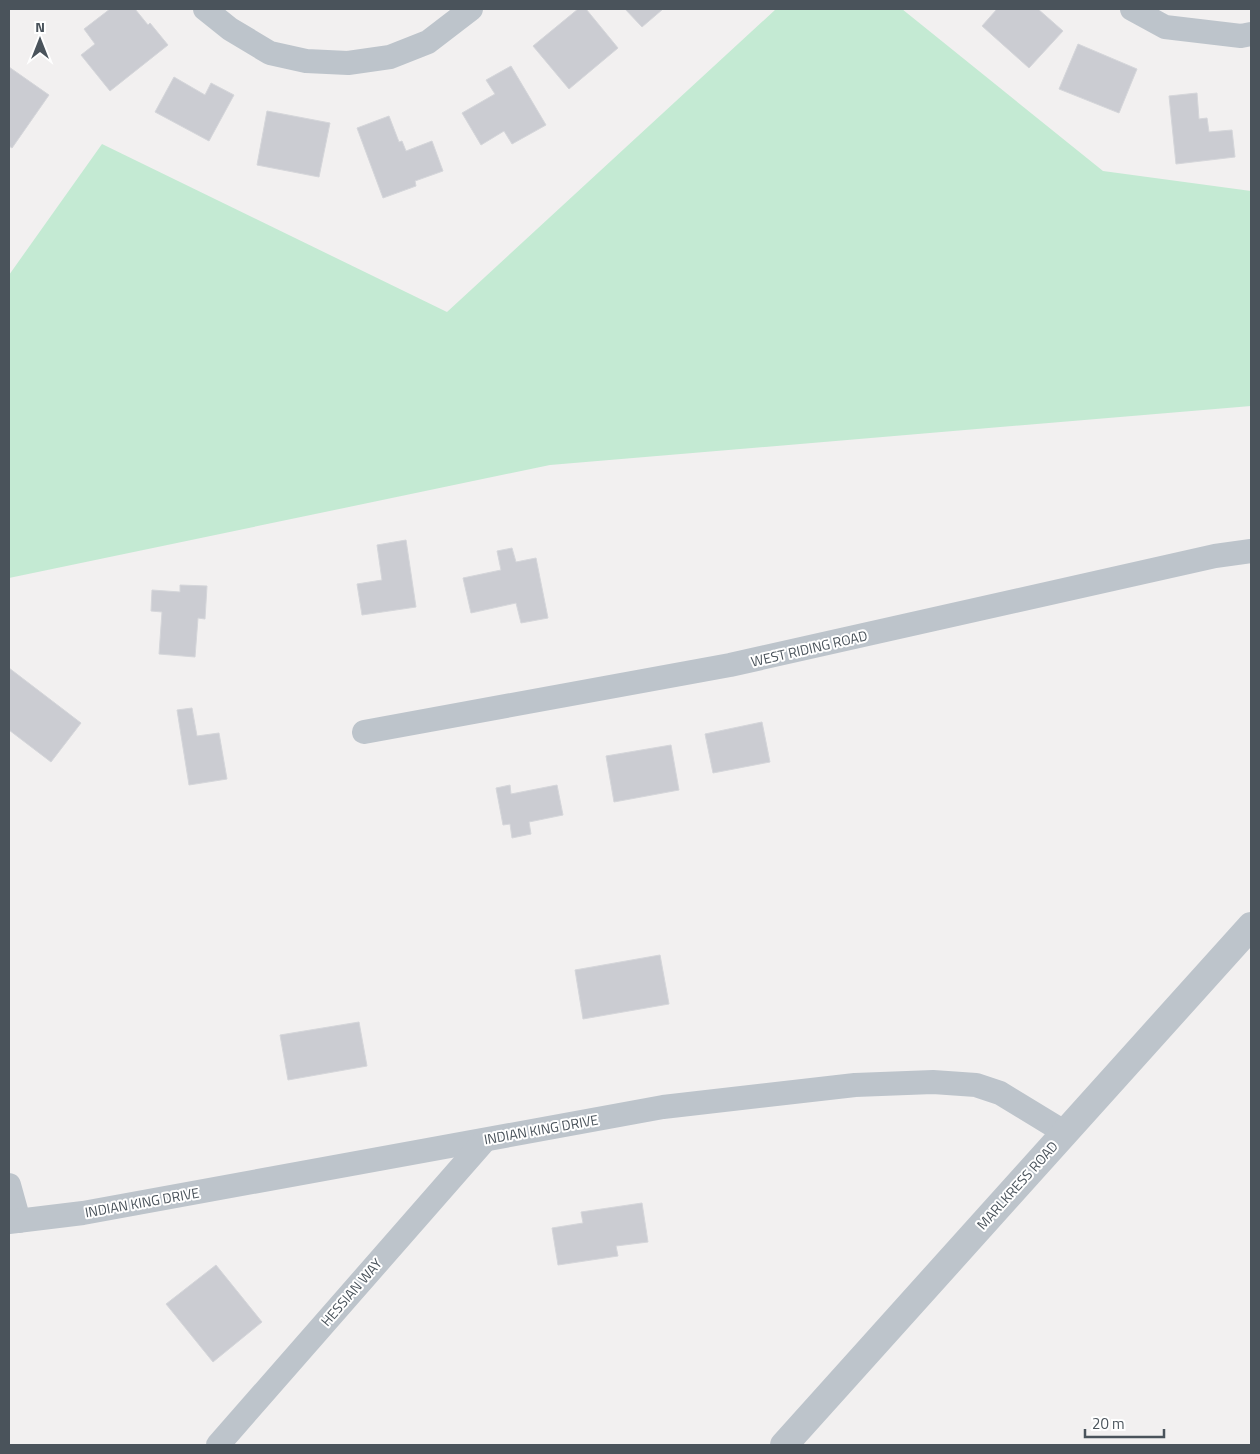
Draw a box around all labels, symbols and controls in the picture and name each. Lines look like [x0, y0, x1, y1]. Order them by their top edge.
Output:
north arrow [15, 15, 65, 65]
text: N [35, 16, 45, 37]
street label: WEST RIDING ROAD [749, 624, 869, 672]
street label: INDIAN KING DRIVE [482, 1109, 600, 1149]
street label: MARLKRESS ROAD [971, 1136, 1063, 1234]
street label: INDIAN KING DRIVE [83, 1182, 201, 1222]
street label: HESSIAN WAY [316, 1253, 387, 1331]
scale bar [1085, 1406, 1164, 1438]
text: 20 m [1092, 1412, 1125, 1435]

